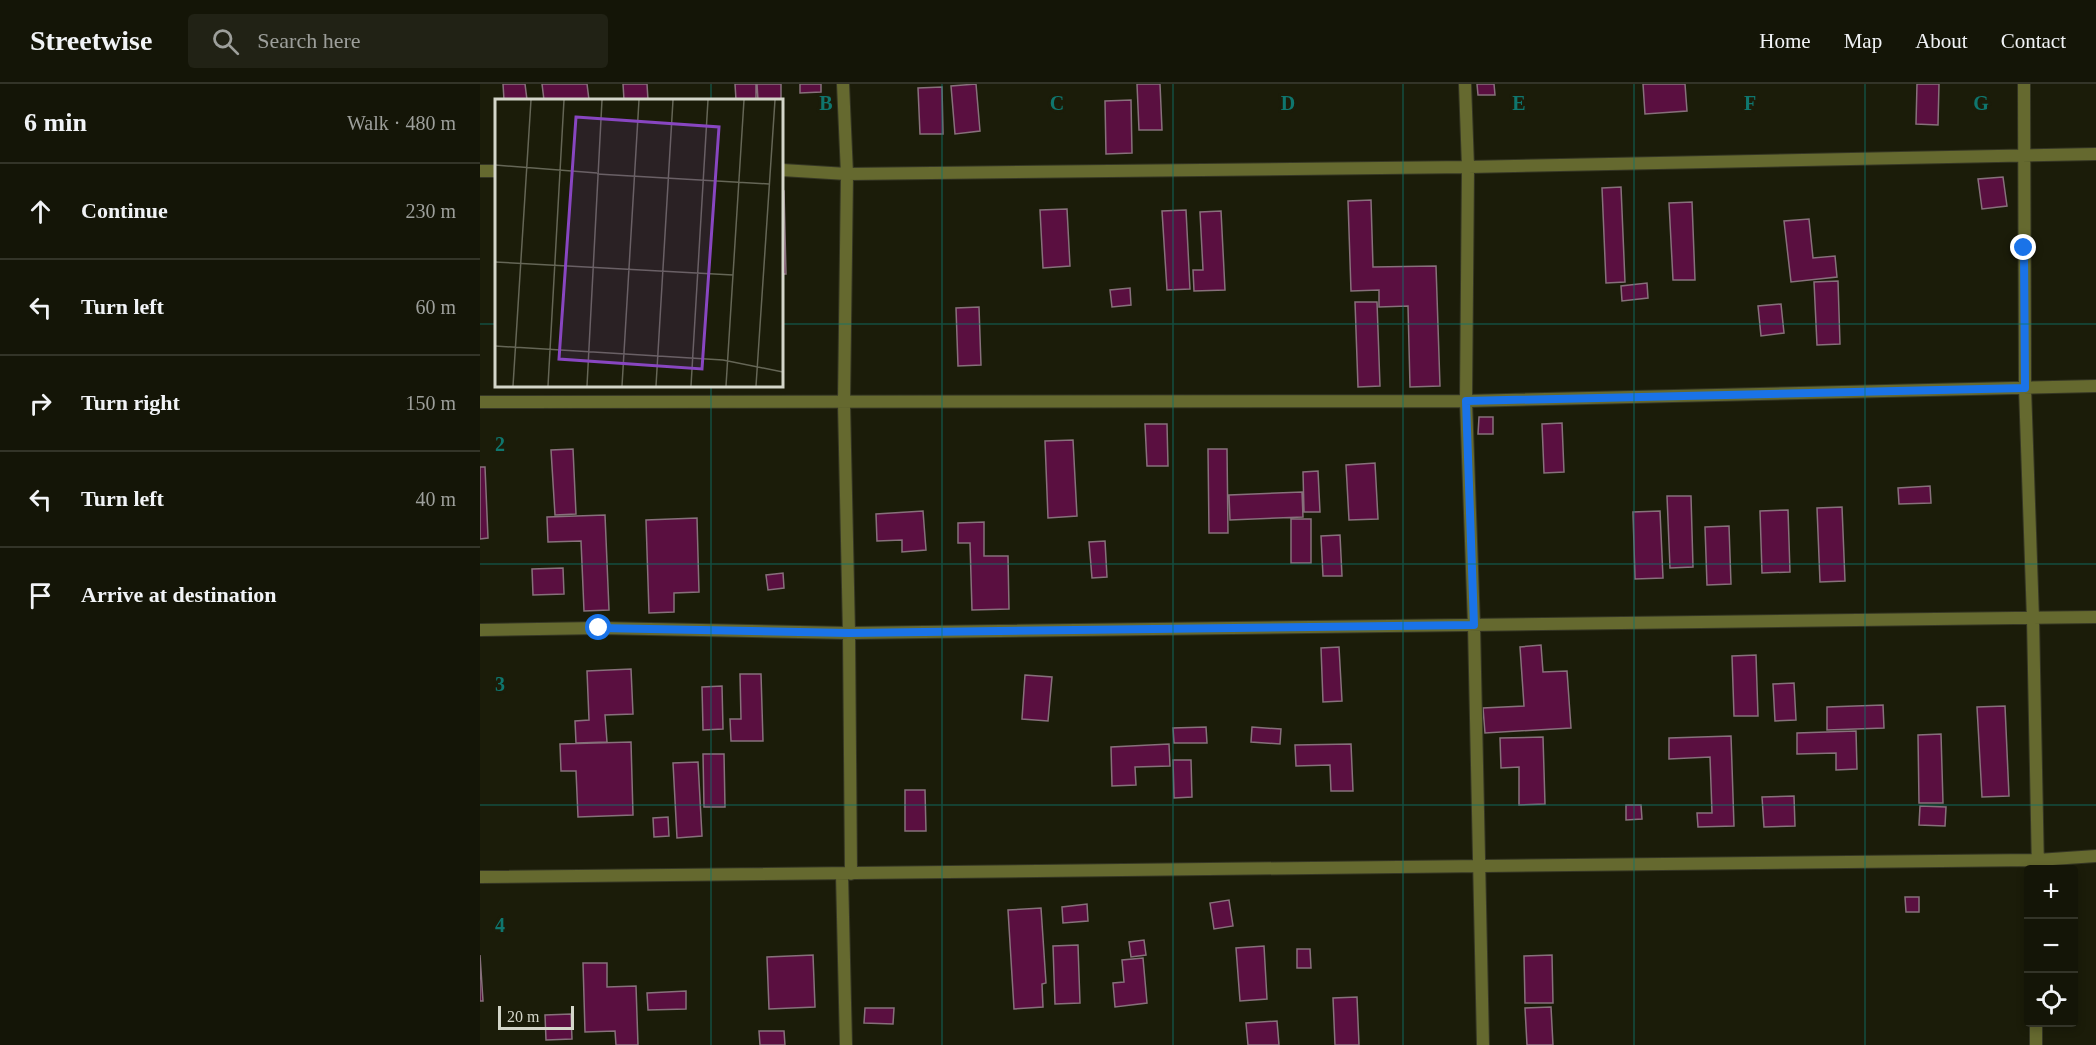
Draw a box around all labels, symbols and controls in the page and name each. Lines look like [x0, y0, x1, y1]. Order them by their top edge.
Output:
search box [188, 14, 608, 68]
text: Streetwise [30, 25, 152, 56]
icon: search [209, 25, 242, 58]
text: Search here [257, 28, 361, 53]
text: Home [1759, 29, 1811, 53]
text: Map [1844, 29, 1882, 53]
text: About [1915, 29, 1968, 53]
text: Contact [2001, 29, 2066, 53]
text: B [819, 92, 833, 114]
text: C [1050, 92, 1064, 114]
text: D [1281, 92, 1295, 114]
text: E [1512, 92, 1526, 114]
text: F [1744, 92, 1756, 114]
text: G [1973, 92, 1989, 114]
inset map [495, 99, 783, 387]
text: 6 min [24, 108, 87, 137]
text: Walk · 480 m [347, 112, 456, 134]
icon: ahead [24, 195, 57, 228]
text: Continue [81, 198, 168, 223]
text: 230 m [405, 200, 456, 222]
route end [2010, 234, 2036, 260]
icon: left [24, 291, 57, 324]
text: Turn left [81, 294, 164, 319]
text: 60 m [415, 296, 456, 318]
icon: right [24, 387, 57, 420]
text: Turn right [81, 390, 180, 415]
text: 150 m [405, 392, 456, 414]
text: 2 [495, 433, 505, 455]
icon: left [24, 483, 57, 516]
text: Turn left [81, 486, 164, 511]
text: 40 m [415, 488, 456, 510]
icon: arrive [24, 579, 57, 612]
text: Arrive at destination [81, 582, 277, 607]
route start [585, 614, 611, 640]
text: 3 [495, 673, 505, 695]
map controls [2024, 865, 2078, 1027]
button: + [2024, 865, 2078, 919]
text: 4 [495, 914, 505, 936]
button: − [2024, 919, 2078, 973]
button: locate [2024, 973, 2078, 1027]
scale bar [498, 1003, 574, 1030]
text: 20 m [507, 1008, 539, 1025]

